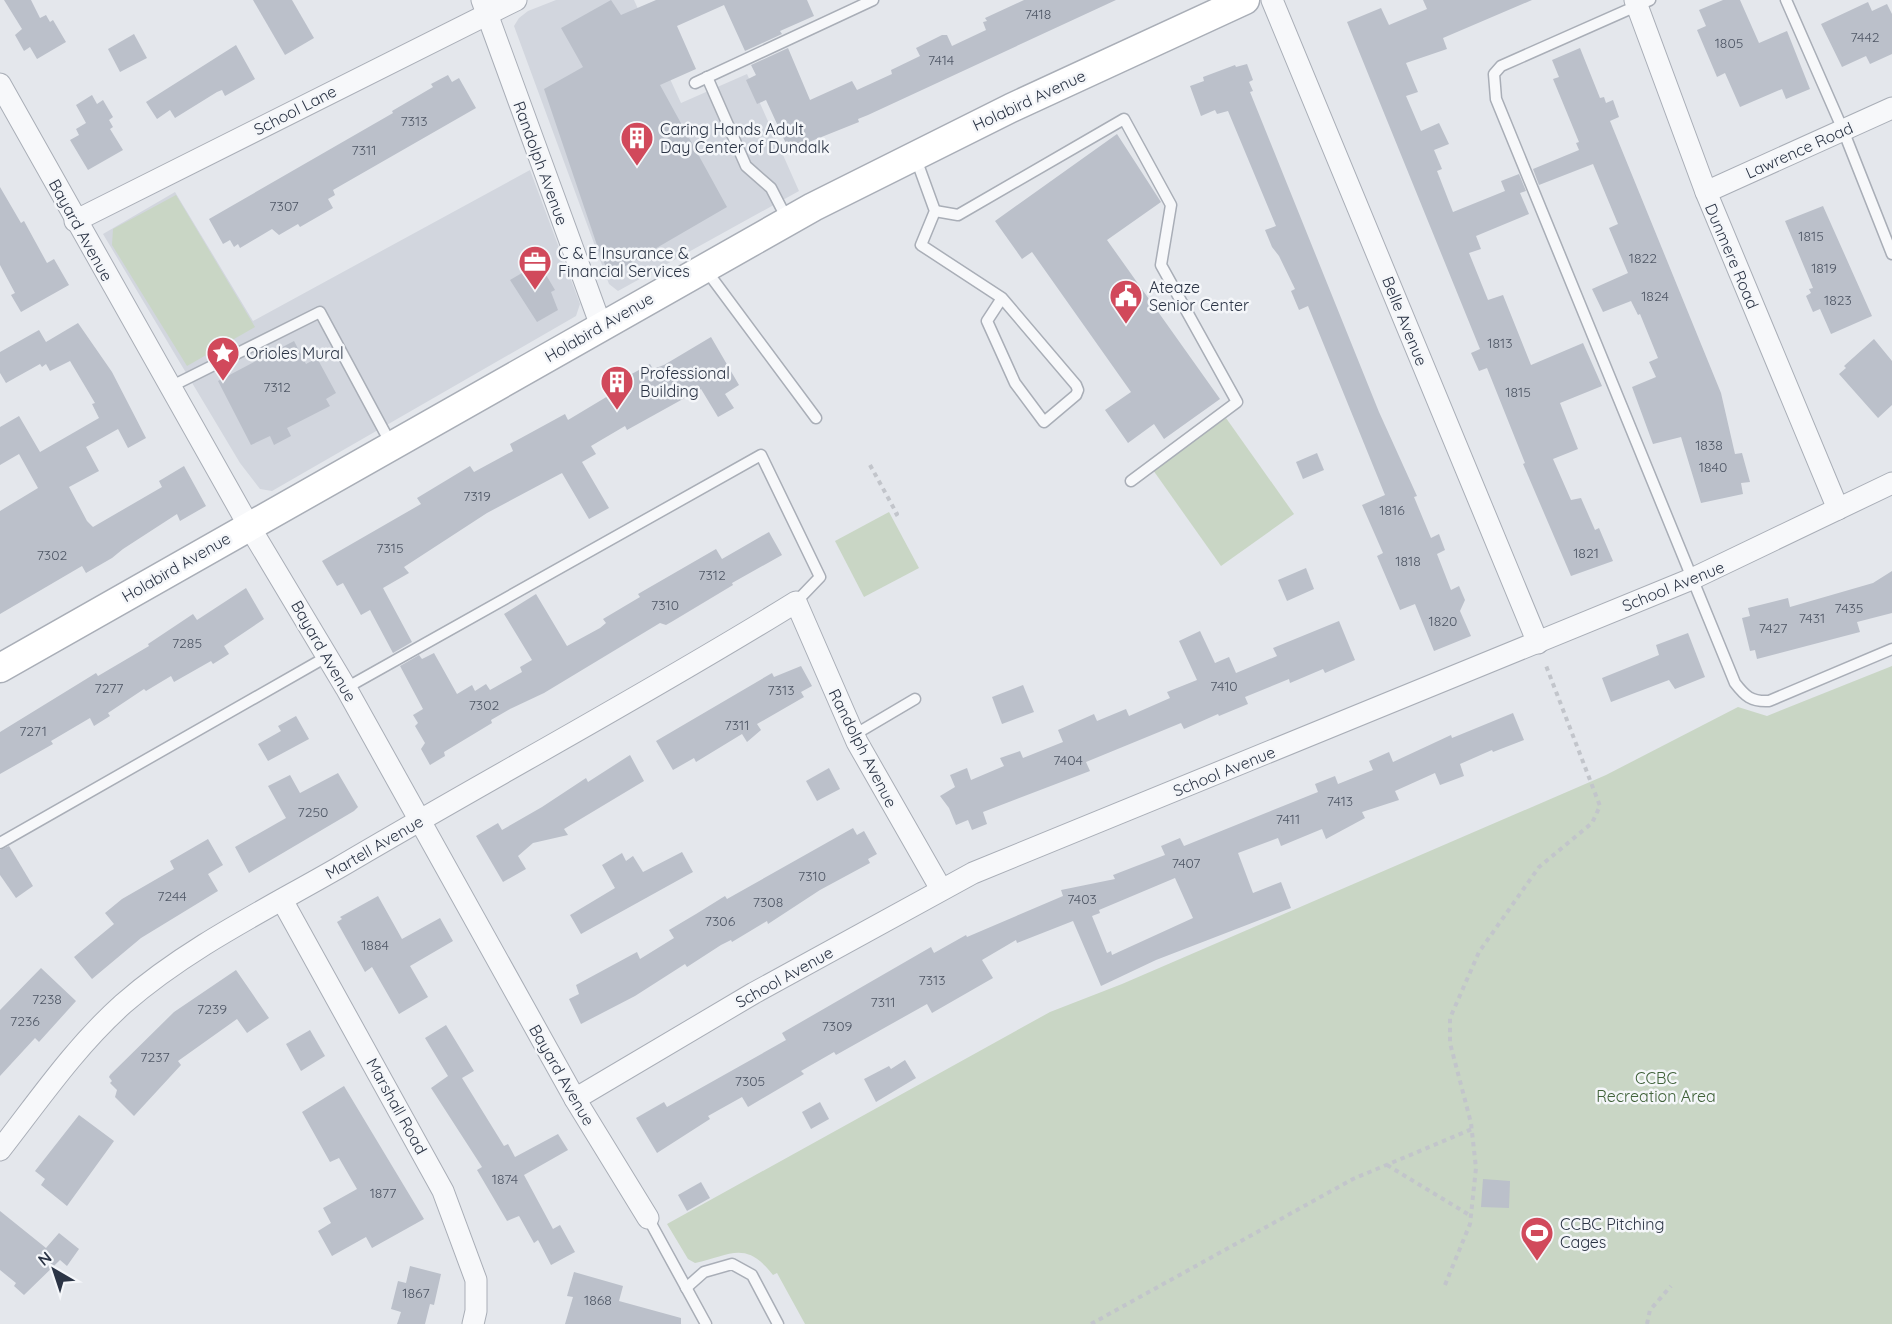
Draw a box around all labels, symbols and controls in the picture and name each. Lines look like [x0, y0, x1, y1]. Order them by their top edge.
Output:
house number: 7418 [1025, 5, 1051, 23]
house number: 7442 [1850, 28, 1880, 46]
house number: 1805 [1715, 34, 1743, 52]
house number: 7414 [928, 51, 954, 69]
street label: Holabird Avenue [969, 65, 1089, 135]
street label: School Lane [250, 81, 340, 139]
street label: Randolph Avenue [509, 98, 573, 228]
house number: 7313 [400, 112, 428, 130]
street label: Lawrence Road [1742, 117, 1856, 183]
place label: Caring Hands Adult Day Center of Dundalk [660, 119, 830, 157]
building icon: Caring Hands Adult Day Center of Dundalk [619, 120, 655, 167]
house number: 7311 [352, 141, 376, 159]
street label: Bayard Avenue [45, 176, 117, 284]
house number: 7307 [269, 197, 299, 215]
street label: Dunmere Road [1701, 200, 1763, 312]
house number: 1815 [1798, 227, 1824, 245]
place label: C & E Insurance & Financial Services [558, 243, 690, 281]
office icon: C & E Insurance & Financial Services [517, 244, 553, 291]
house number: 1822 [1629, 249, 1657, 267]
house number: 1819 [1811, 259, 1837, 277]
street label: Belle Avenue [1378, 273, 1432, 369]
place label: Ateaze Senior Center [1149, 277, 1249, 315]
public building icon: Ateaze Senior Center [1108, 278, 1144, 325]
house number: 1824 [1641, 287, 1669, 305]
street label: Holabird Avenue [541, 288, 657, 366]
house number: 1823 [1824, 291, 1852, 309]
house number: 1813 [1487, 334, 1513, 352]
place icon: Orioles Mural [205, 335, 241, 382]
place label: Orioles Mural [246, 343, 344, 363]
place label: Professional Building [640, 363, 730, 401]
building icon: Professional Building [599, 364, 635, 411]
house number: 7312 [263, 378, 291, 396]
house number: 1815 [1505, 383, 1531, 401]
house number: 1838 [1695, 436, 1723, 454]
house number: 1840 [1699, 458, 1727, 476]
house number: 7319 [463, 487, 491, 505]
house number: 1816 [1379, 501, 1405, 519]
street label: Holabird Avenue [118, 528, 234, 606]
house number: 7315 [376, 539, 404, 557]
house number: 1821 [1573, 544, 1599, 562]
house number: 7302 [37, 546, 68, 564]
house number: 1818 [1395, 552, 1421, 570]
street label: School Avenue [1619, 556, 1727, 616]
house number: 7312 [698, 566, 726, 584]
house number: 7310 [651, 596, 679, 614]
street label: Bayard Avenue [287, 597, 361, 705]
house number: 7435 [1835, 599, 1863, 617]
house number: 7431 [1799, 609, 1825, 627]
house number: 1820 [1429, 612, 1457, 630]
house number: 7427 [1759, 619, 1787, 637]
house number: 7285 [172, 634, 202, 652]
house number: 7410 [1210, 677, 1238, 695]
house number: 7277 [94, 679, 124, 697]
house number: 7313 [767, 681, 795, 699]
street label: Randolph Avenue [824, 685, 902, 811]
house number: 7302 [469, 696, 500, 714]
house number: 7311 [725, 716, 749, 734]
house number: 7271 [19, 722, 47, 740]
street label: School Avenue [1170, 741, 1278, 801]
house number: 7404 [1053, 751, 1083, 769]
house number: 7413 [1327, 792, 1353, 810]
house number: 7250 [298, 803, 328, 821]
house number: 7411 [1276, 810, 1300, 828]
street label: Martell Avenue [321, 811, 427, 883]
house number: 7407 [1172, 854, 1200, 872]
house number: 7310 [798, 867, 826, 885]
house number: 7244 [157, 887, 187, 905]
house number: 7403 [1067, 890, 1097, 908]
house number: 7308 [753, 893, 783, 911]
house number: 7306 [705, 912, 736, 930]
house number: 1884 [361, 936, 389, 954]
street label: School Avenue [732, 942, 836, 1012]
house number: 7313 [918, 971, 946, 989]
house number: 7238 [32, 990, 62, 1008]
house number: 7311 [871, 993, 895, 1011]
house number: 7239 [197, 1000, 227, 1018]
house number: 7236 [10, 1012, 40, 1030]
house number: 7309 [822, 1017, 853, 1035]
street label: Bayard Avenue [525, 1021, 599, 1129]
house number: 7237 [140, 1048, 170, 1066]
street label: Marshall Road [362, 1054, 432, 1158]
park label: CCBC Recreation Area [1596, 1068, 1716, 1106]
house number: 7305 [735, 1072, 765, 1090]
house number: 1874 [492, 1170, 518, 1188]
house number: 1877 [370, 1184, 396, 1202]
place label: CCBC Pitching Cages [1560, 1214, 1664, 1252]
sports icon: CCBC Pitching Cages [1519, 1215, 1555, 1262]
north arrow [24, 1240, 84, 1300]
text: N [34, 1247, 55, 1270]
house number: 1867 [402, 1284, 430, 1302]
house number: 1868 [584, 1291, 612, 1309]

